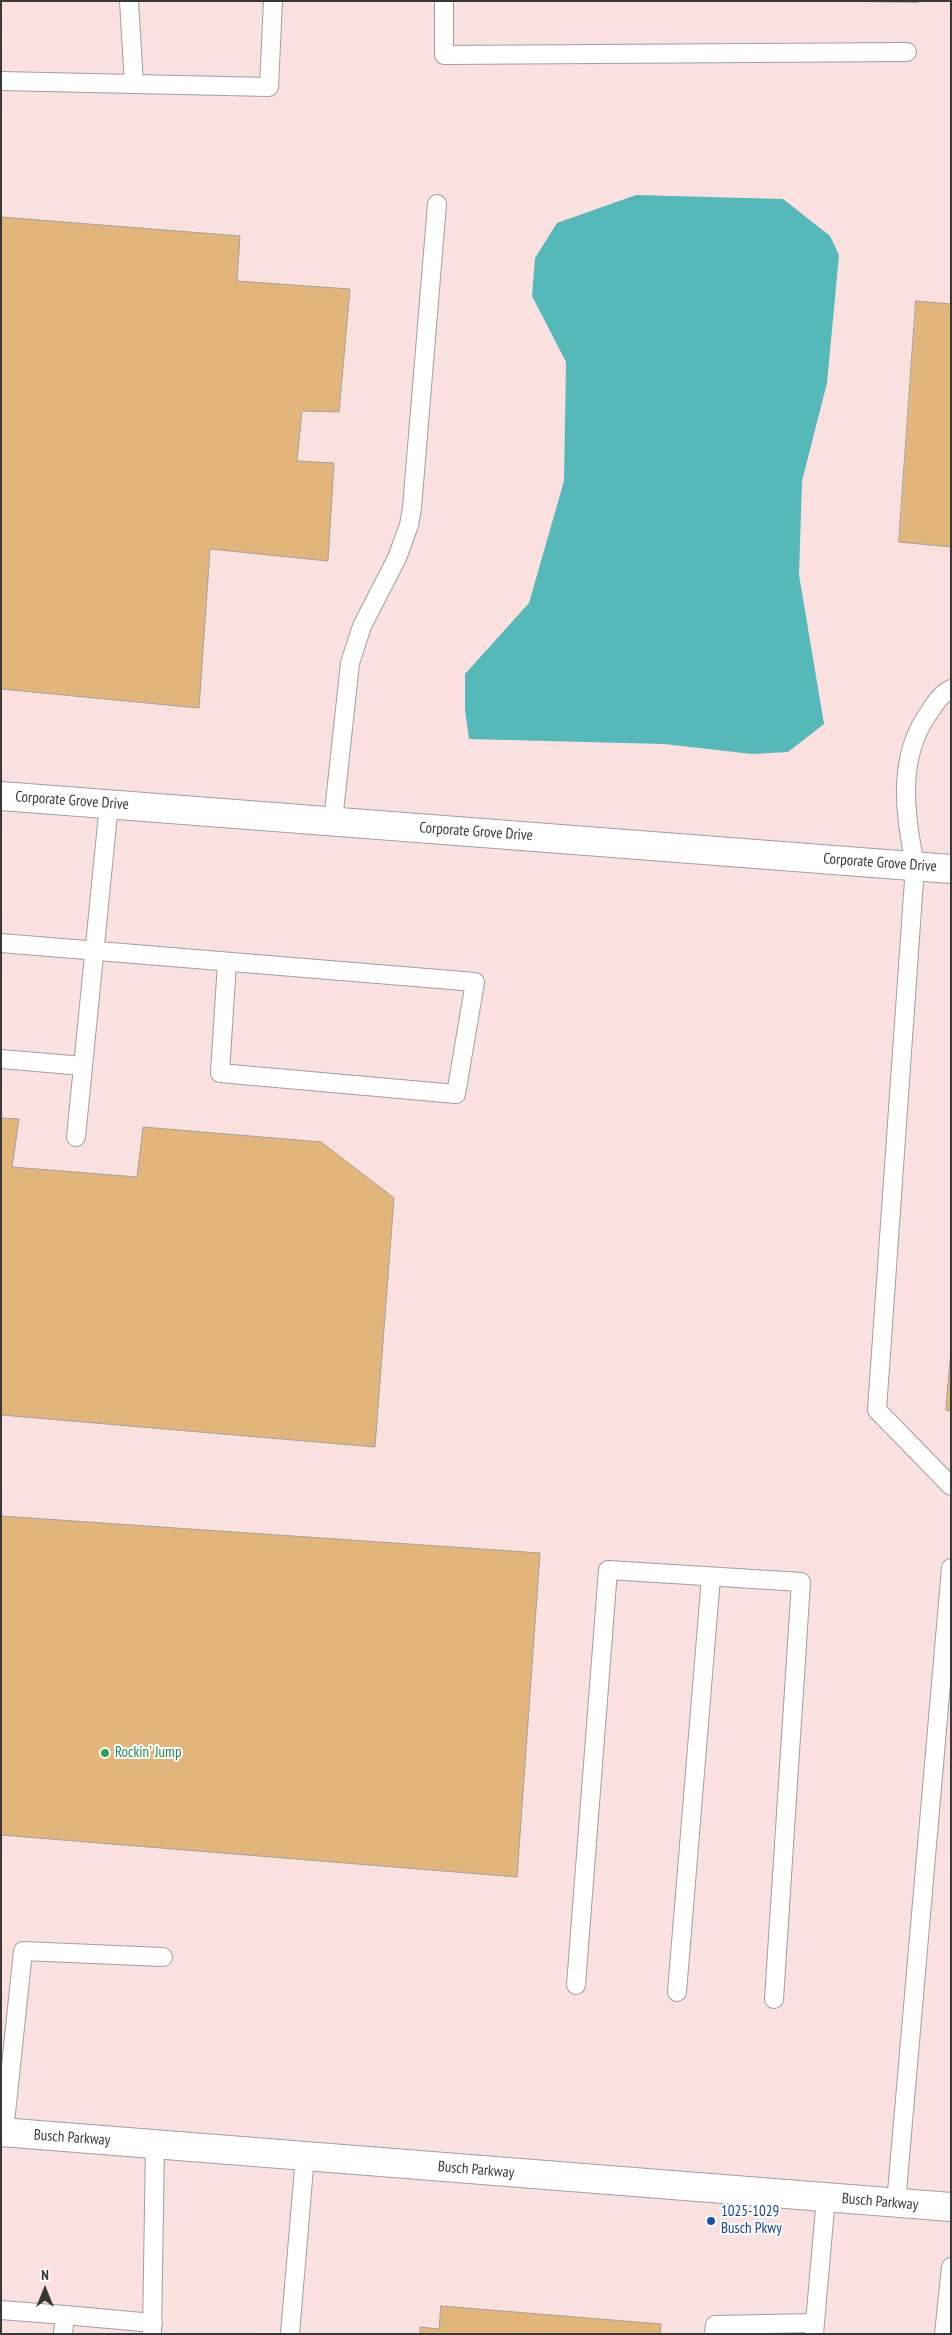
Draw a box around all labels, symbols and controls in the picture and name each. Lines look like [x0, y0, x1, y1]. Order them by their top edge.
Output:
street label: Corporate Grove Drive [15, 788, 129, 814]
street label: Corporate Grove Drive [419, 819, 533, 845]
street label: Corporate Grove Drive [823, 850, 937, 876]
place label: Rockin' Jump [115, 1744, 181, 1762]
marker: Rockin' Jump [99, 1747, 111, 1759]
street label: Busch Parkway [33, 2126, 111, 2150]
street label: Busch Parkway [437, 2158, 515, 2182]
street label: Busch Parkway [841, 2190, 919, 2214]
place label: 1025-1029 Busch Pkwy [721, 2203, 782, 2238]
marker: 1025-1029 Busch Pkwy [705, 2215, 717, 2227]
north arrow [20, 2265, 70, 2315]
text: N [41, 2266, 49, 2284]

